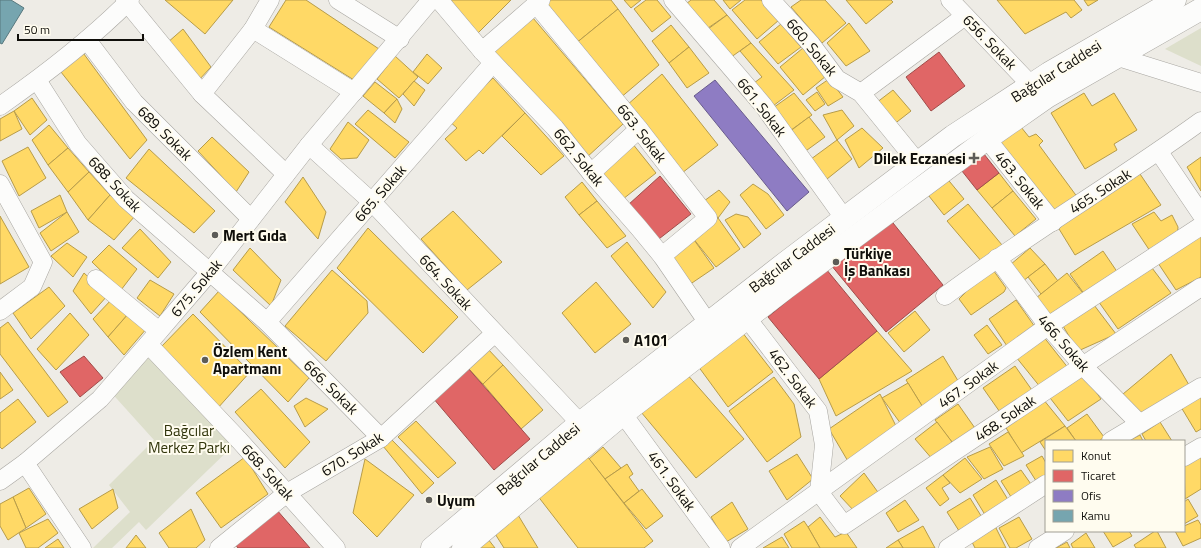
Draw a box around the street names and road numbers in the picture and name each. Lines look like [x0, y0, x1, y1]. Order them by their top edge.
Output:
street label: 656. Sokak [958, 9, 1022, 75]
street label: 660. Sokak [781, 13, 843, 81]
street label: Bağcılar Caddesi [1006, 34, 1106, 108]
street label: 661. Sokak [732, 72, 792, 142]
street label: 663. Sokak [612, 98, 672, 168]
street label: 689. Sokak [132, 100, 198, 166]
street label: 662. Sokak [548, 123, 610, 191]
street label: 463. Sokak [989, 146, 1051, 214]
street label: 688. Sokak [83, 151, 147, 217]
street label: 665. Sokak [348, 159, 412, 227]
street label: 465. Sokak [1065, 162, 1135, 220]
street label: Bağcılar Caddesi [744, 218, 840, 298]
street label: 664. Sokak [414, 249, 478, 315]
street label: 675. Sokak [165, 254, 227, 322]
street label: 466. Sokak [1032, 309, 1096, 377]
street label: 462. Sokak [763, 343, 823, 413]
street label: 666. Sokak [298, 354, 364, 420]
street label: 467. Sokak [933, 354, 1003, 414]
street label: 468. Sokak [970, 389, 1040, 447]
street label: Bağcılar Caddesi [491, 417, 585, 501]
street label: 670. Sokak [316, 426, 388, 482]
street label: 668. Sokak [236, 438, 300, 506]
street label: 461. Sokak [642, 446, 702, 516]

